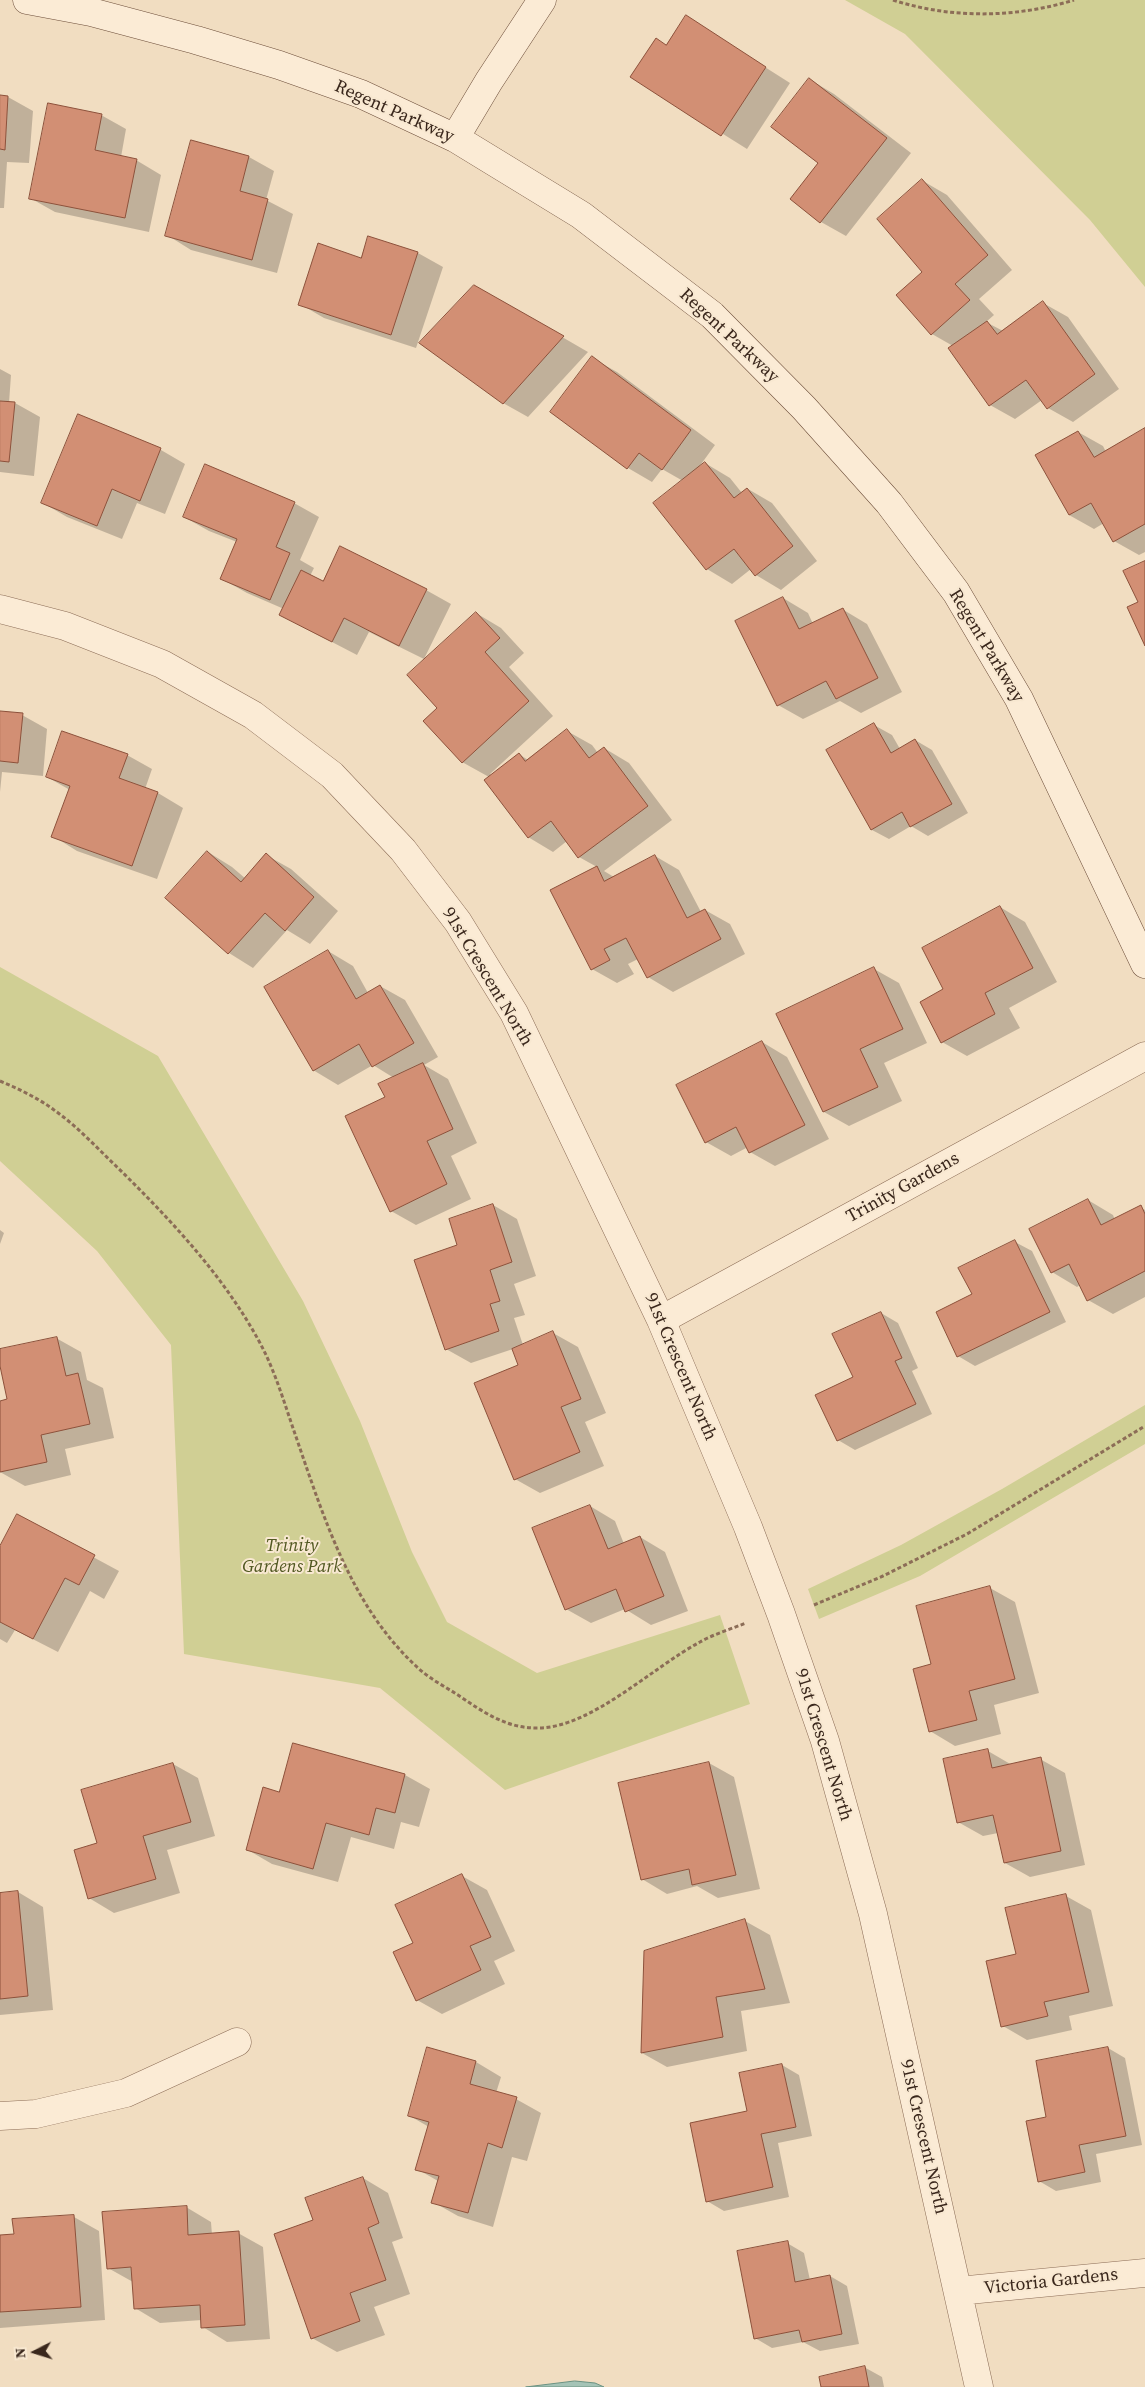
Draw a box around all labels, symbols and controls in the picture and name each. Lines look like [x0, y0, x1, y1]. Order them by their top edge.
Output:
street label: Regent Parkway [331, 76, 457, 148]
street label: Regent Parkway [675, 284, 783, 388]
street label: Regent Parkway [944, 585, 1028, 707]
street label: 91st Crescent North [437, 904, 537, 1050]
street label: Trinity Gardens [843, 1148, 963, 1228]
street label: 91st Crescent North [639, 1290, 721, 1444]
park label: Trinity Gardens Park [242, 1535, 342, 1578]
street label: 91st Crescent North [790, 1666, 856, 1824]
street label: 91st Crescent North [895, 2058, 951, 2216]
street label: Victoria Gardens [983, 2264, 1119, 2300]
north arrow [10, 2327, 60, 2377]
text: N [10, 2347, 30, 2359]

